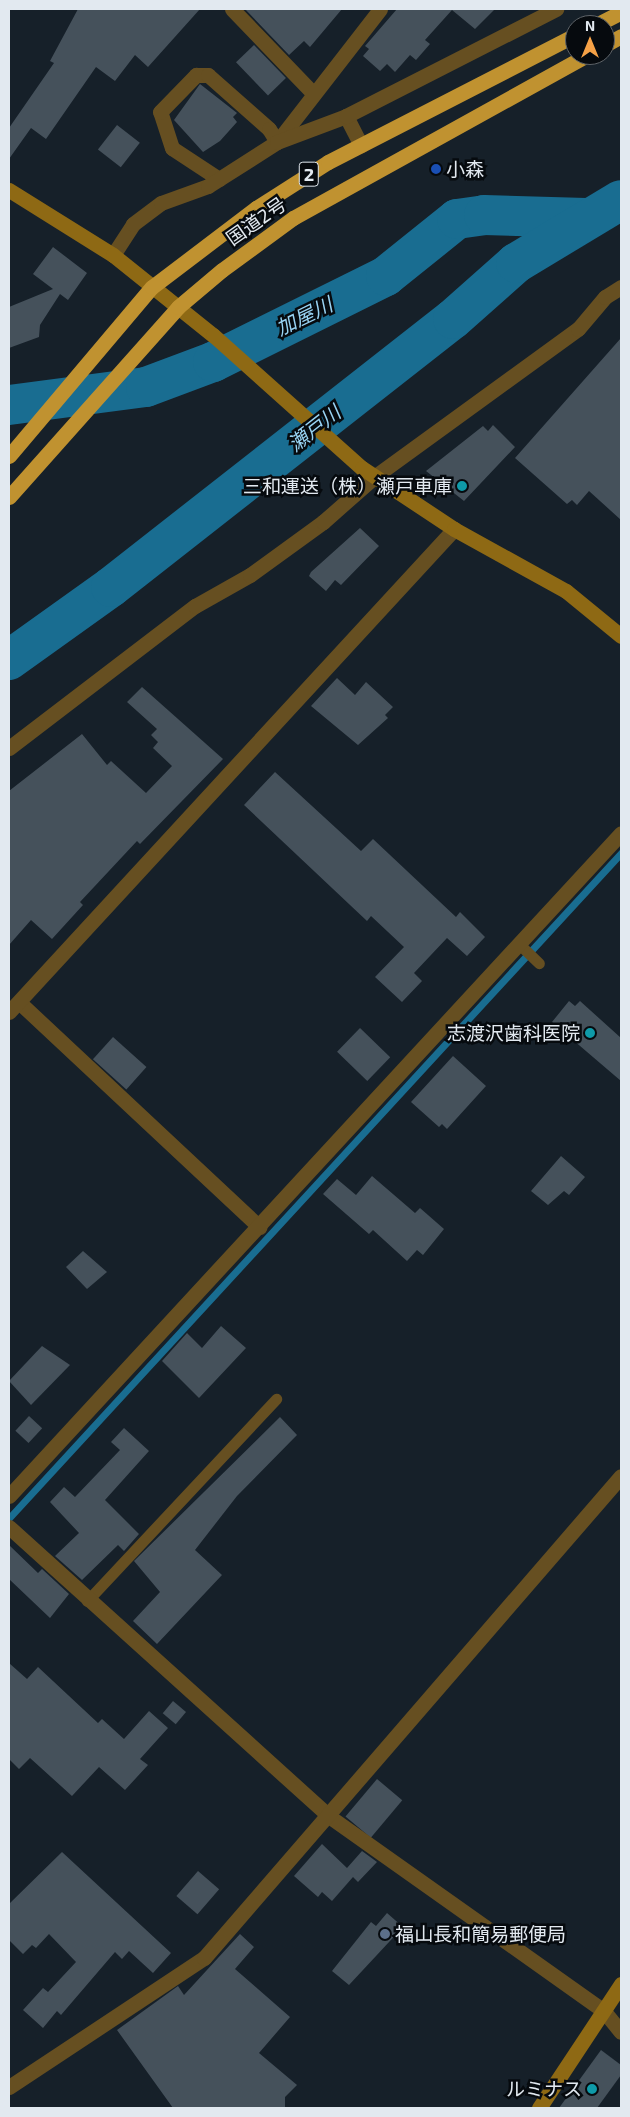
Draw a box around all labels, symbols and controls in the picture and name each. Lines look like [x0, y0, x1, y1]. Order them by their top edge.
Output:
north arrow [565, 15, 615, 65]
text: N [585, 17, 595, 34]
road number: 2 [298, 158, 320, 190]
place label: 小森 [446, 158, 484, 180]
marker: 小森 [430, 163, 442, 175]
street label: 国道2号 [222, 192, 290, 250]
water label: 加屋川 [272, 292, 336, 340]
water label: 瀬戸川 [283, 400, 345, 456]
place label: 三和運送（株）瀬戸車庫 [243, 475, 452, 497]
marker: 三和運送（株）瀬戸車庫 [456, 480, 468, 492]
place label: 志渡沢歯科医院 [447, 1022, 580, 1044]
marker: 志渡沢歯科医院 [584, 1027, 596, 1039]
place label: 福山長和簡易郵便局 [395, 1923, 566, 1945]
marker: 福山長和簡易郵便局 [379, 1928, 391, 1940]
place label: ルミナス [506, 2078, 582, 2100]
marker: ルミナス [586, 2083, 598, 2095]

